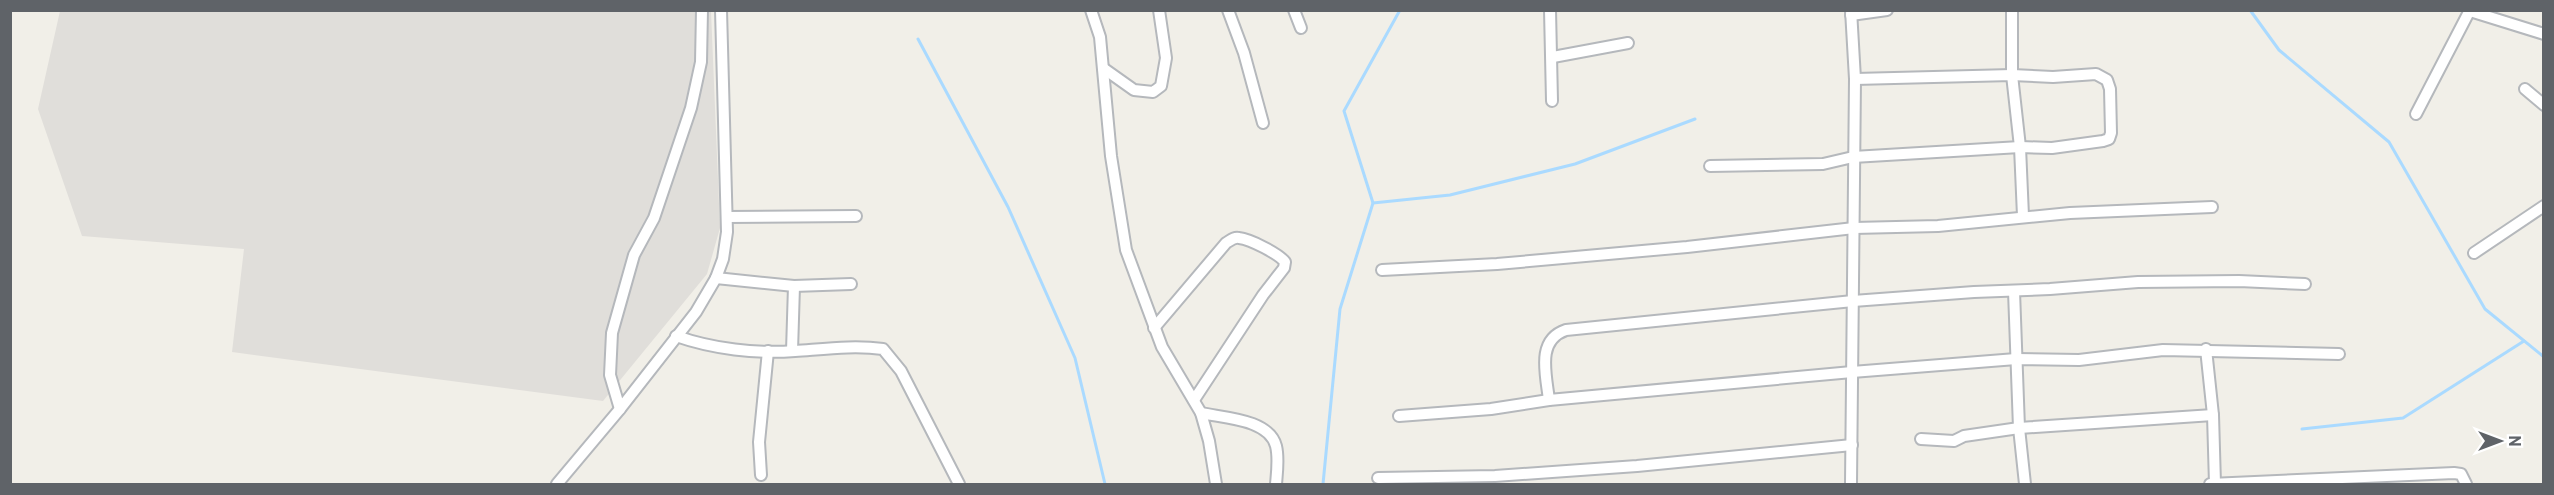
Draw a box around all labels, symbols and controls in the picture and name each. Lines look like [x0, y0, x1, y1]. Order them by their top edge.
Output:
north arrow [2470, 411, 2530, 471]
text: N [2503, 435, 2523, 447]

